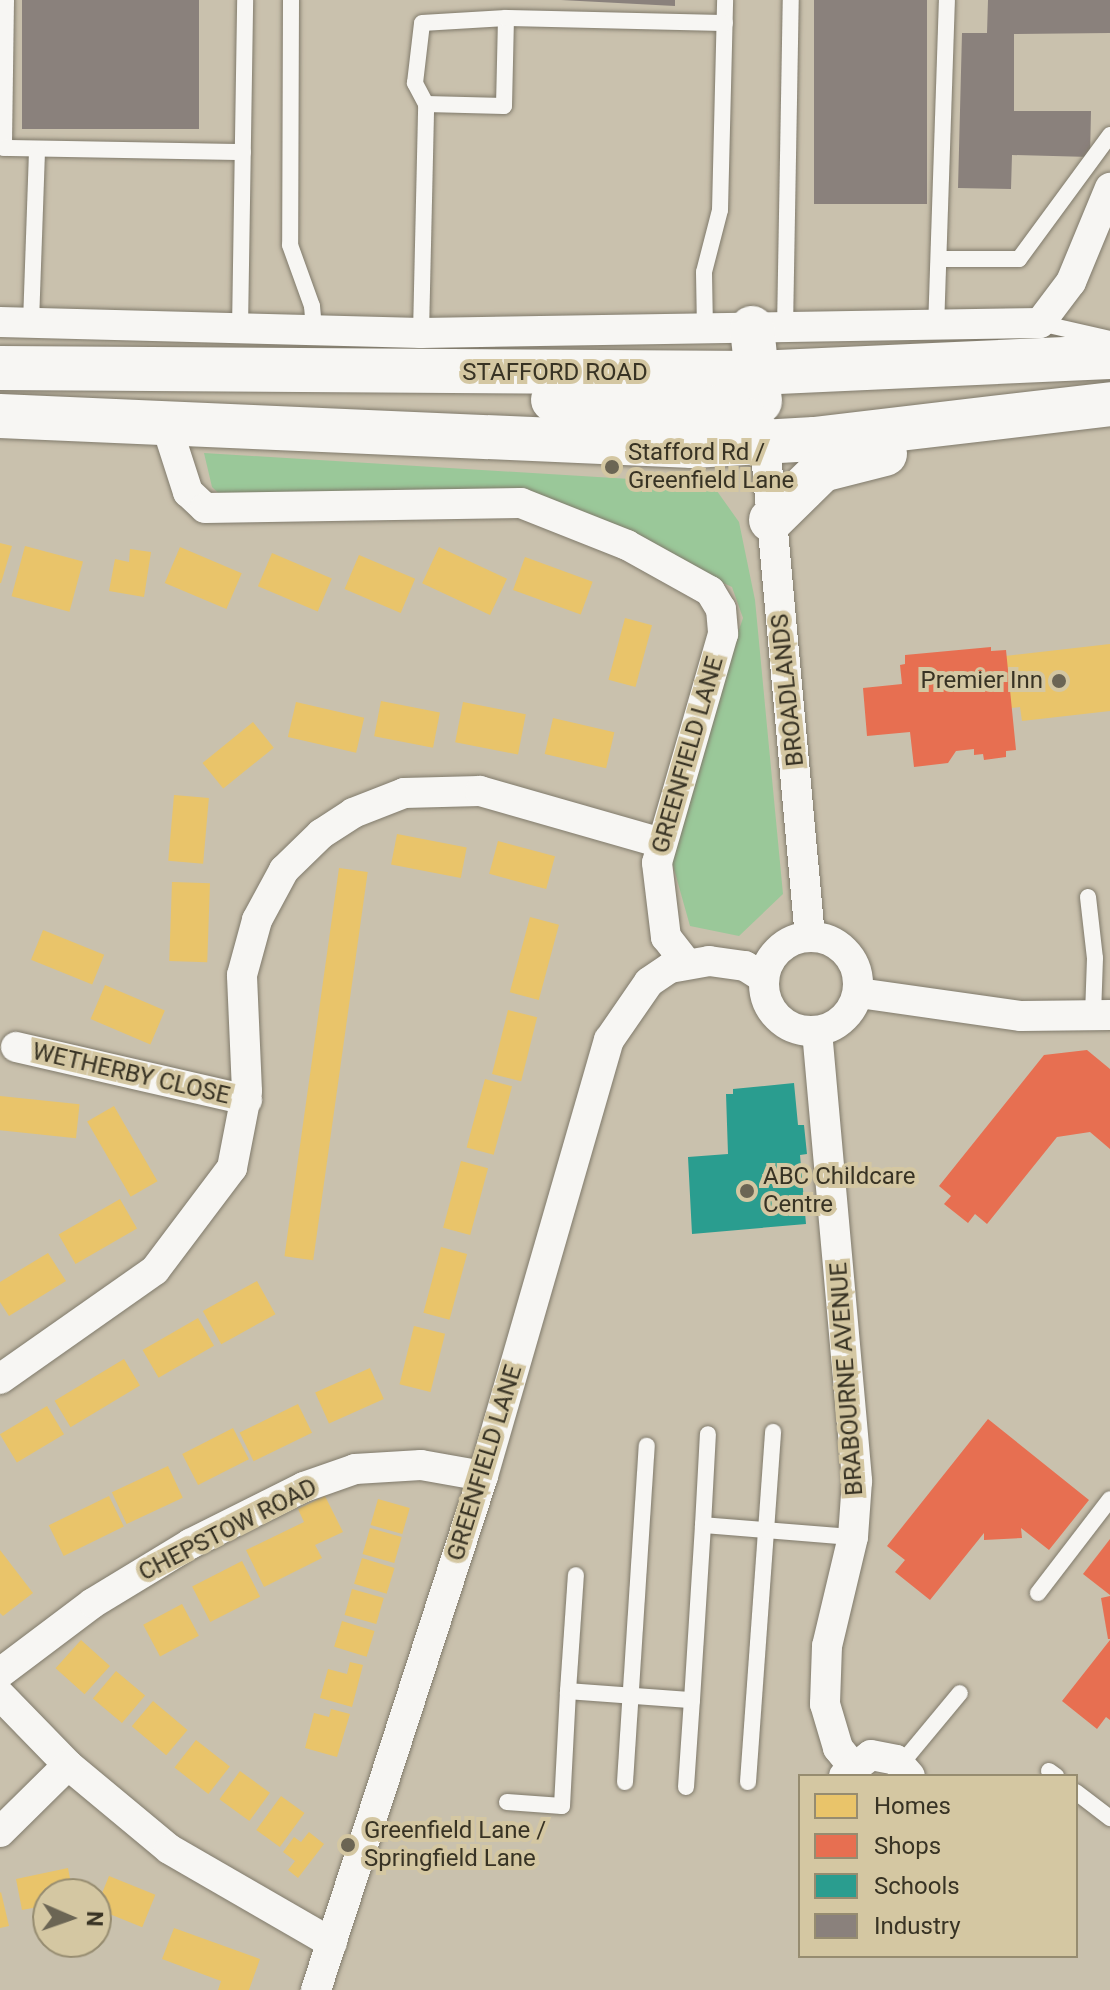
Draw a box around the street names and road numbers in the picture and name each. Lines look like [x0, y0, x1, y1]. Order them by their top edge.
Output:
street label: STAFFORD ROAD [462, 359, 648, 387]
street label: BROADLANDS [766, 612, 810, 768]
street label: GREENFIELD LANE [646, 653, 730, 857]
street label: WETHERBY CLOSE [29, 1037, 233, 1111]
street label: BRABOURNE AVENUE [824, 1261, 870, 1497]
street label: GREENFIELD LANE [442, 1362, 528, 1564]
street label: CHEPSTOW ROAD [134, 1473, 322, 1587]

